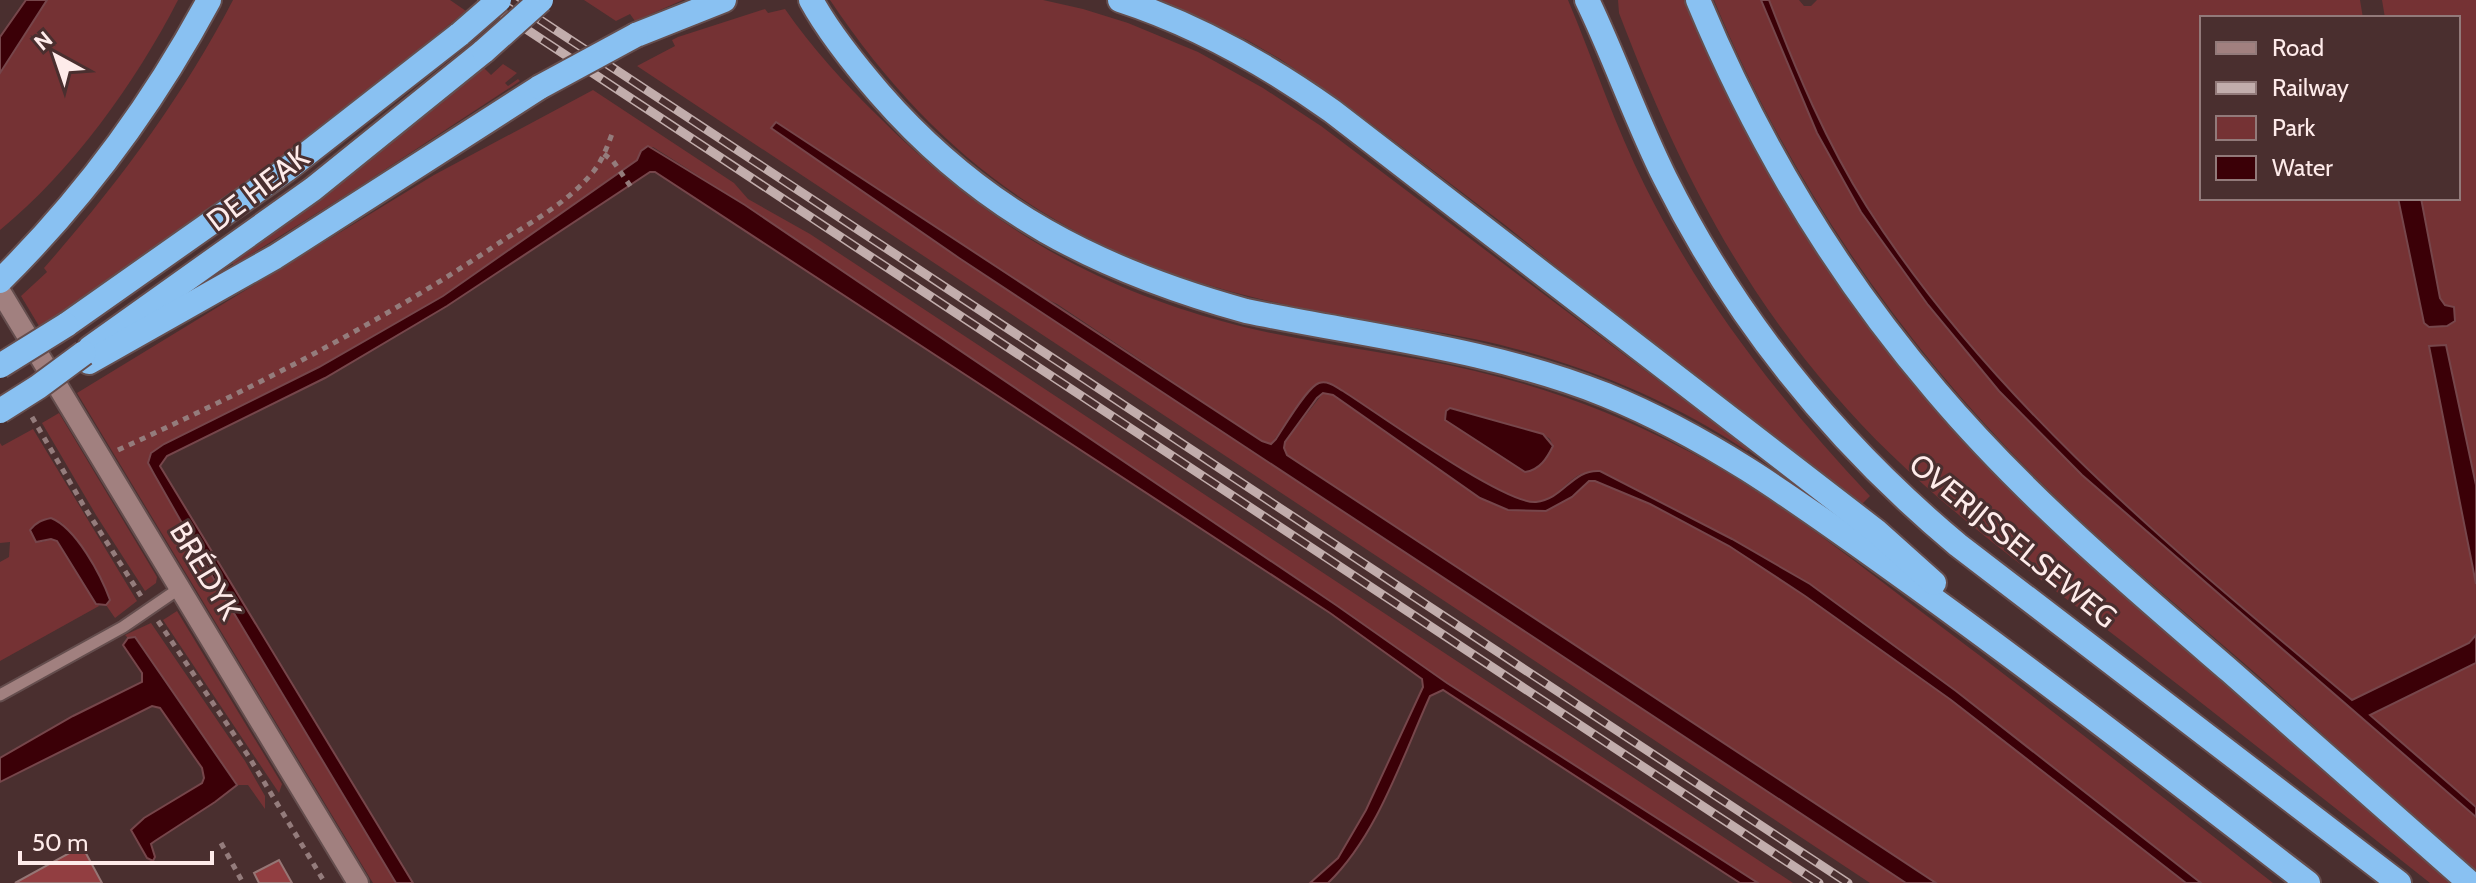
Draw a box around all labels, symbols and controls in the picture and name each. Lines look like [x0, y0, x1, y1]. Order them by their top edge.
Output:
north arrow [16, 16, 96, 96]
legend [2200, 16, 2460, 200]
text: N [29, 26, 58, 56]
text: Road [2272, 33, 2324, 62]
text: Railway [2272, 73, 2349, 102]
text: Park [2272, 113, 2315, 142]
street label: DE HEAK [199, 138, 316, 239]
text: Water [2272, 153, 2333, 182]
street label: OVERIJSSELSEWEG [1902, 445, 2125, 636]
street label: BRÉDYK [162, 515, 249, 626]
scale bar [20, 815, 212, 865]
text: 50 m [32, 828, 88, 857]

